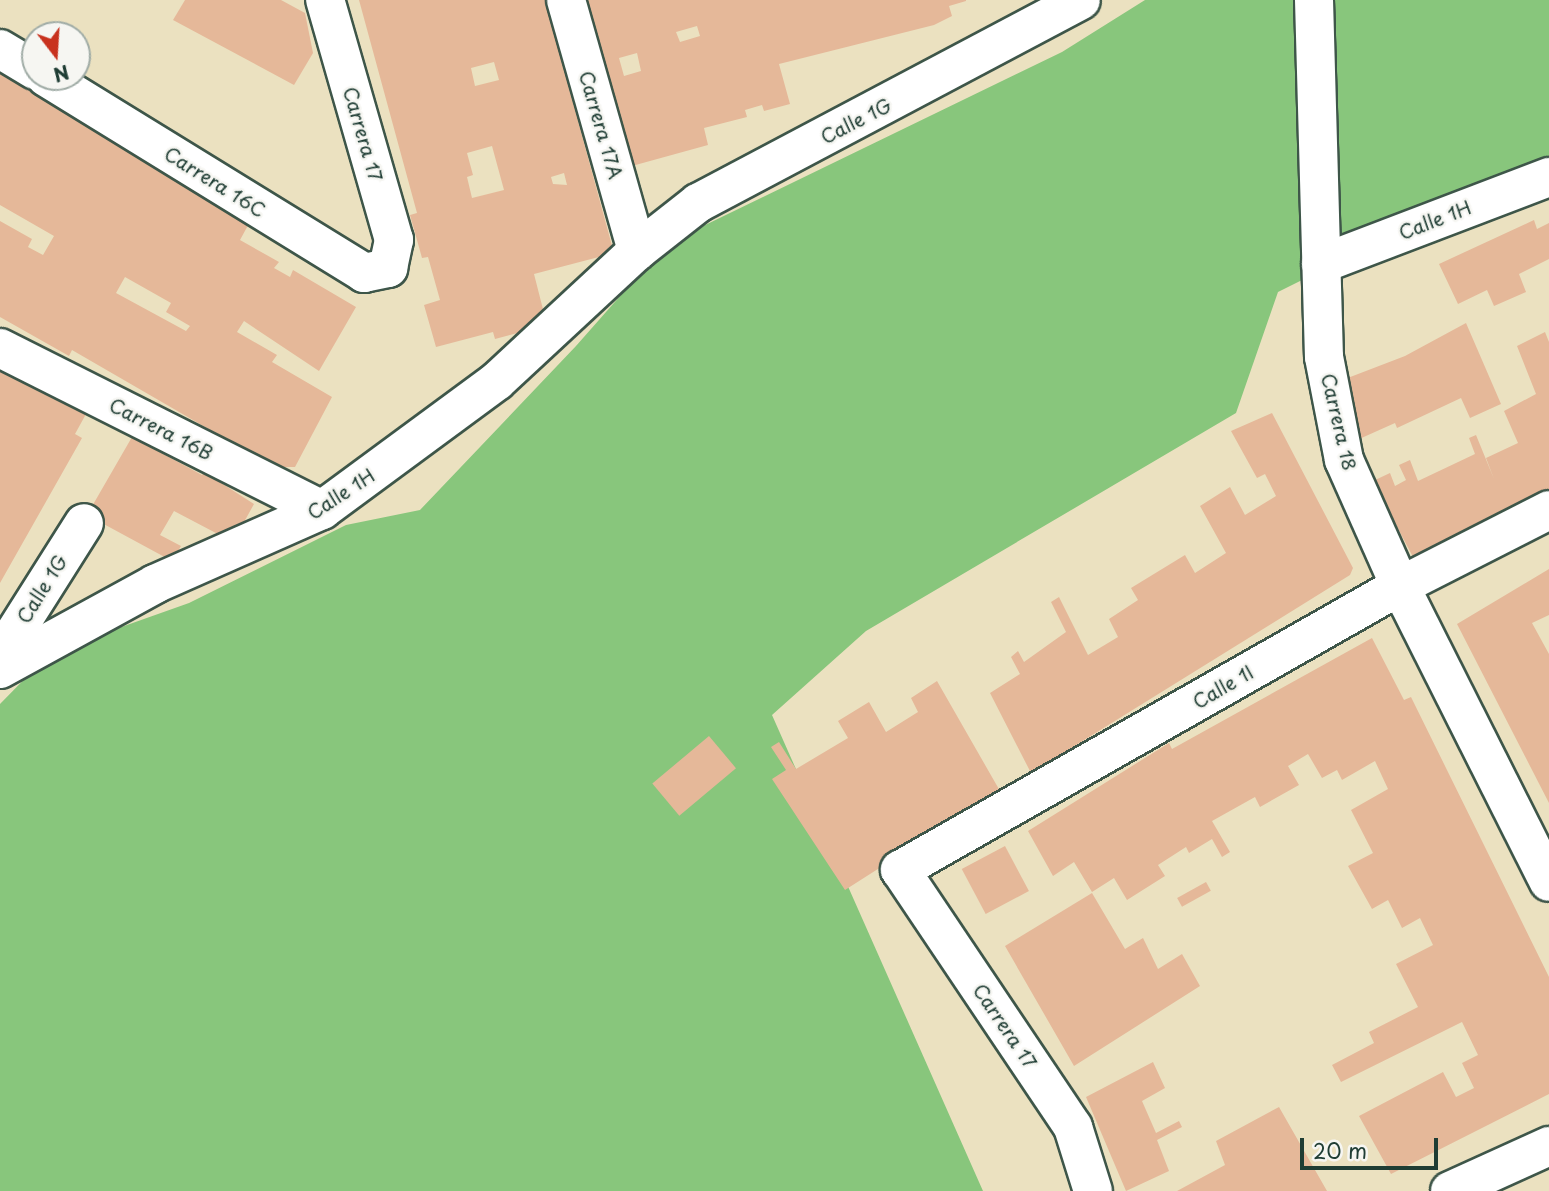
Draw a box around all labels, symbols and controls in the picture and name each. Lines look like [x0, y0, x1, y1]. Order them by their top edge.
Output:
north arrow [21, 21, 91, 91]
text: N [50, 59, 73, 90]
street label: Carrera 17A [575, 68, 627, 182]
street label: Carrera 17 [339, 84, 387, 184]
street label: Calle 1G [817, 93, 895, 149]
street label: Carrera 16C [160, 142, 270, 222]
street label: Calle 1H [1396, 196, 1474, 244]
street label: Carrera 18 [1317, 371, 1361, 473]
street label: Carrera 16B [105, 393, 217, 465]
street label: Calle 1H [303, 464, 379, 524]
street label: Calle 1G [12, 550, 72, 628]
street label: Calle 1I [1188, 660, 1258, 714]
street label: Carrera 17 [968, 979, 1042, 1073]
scale bar [1304, 1124, 1442, 1168]
text: 20 m [1313, 1134, 1367, 1166]

